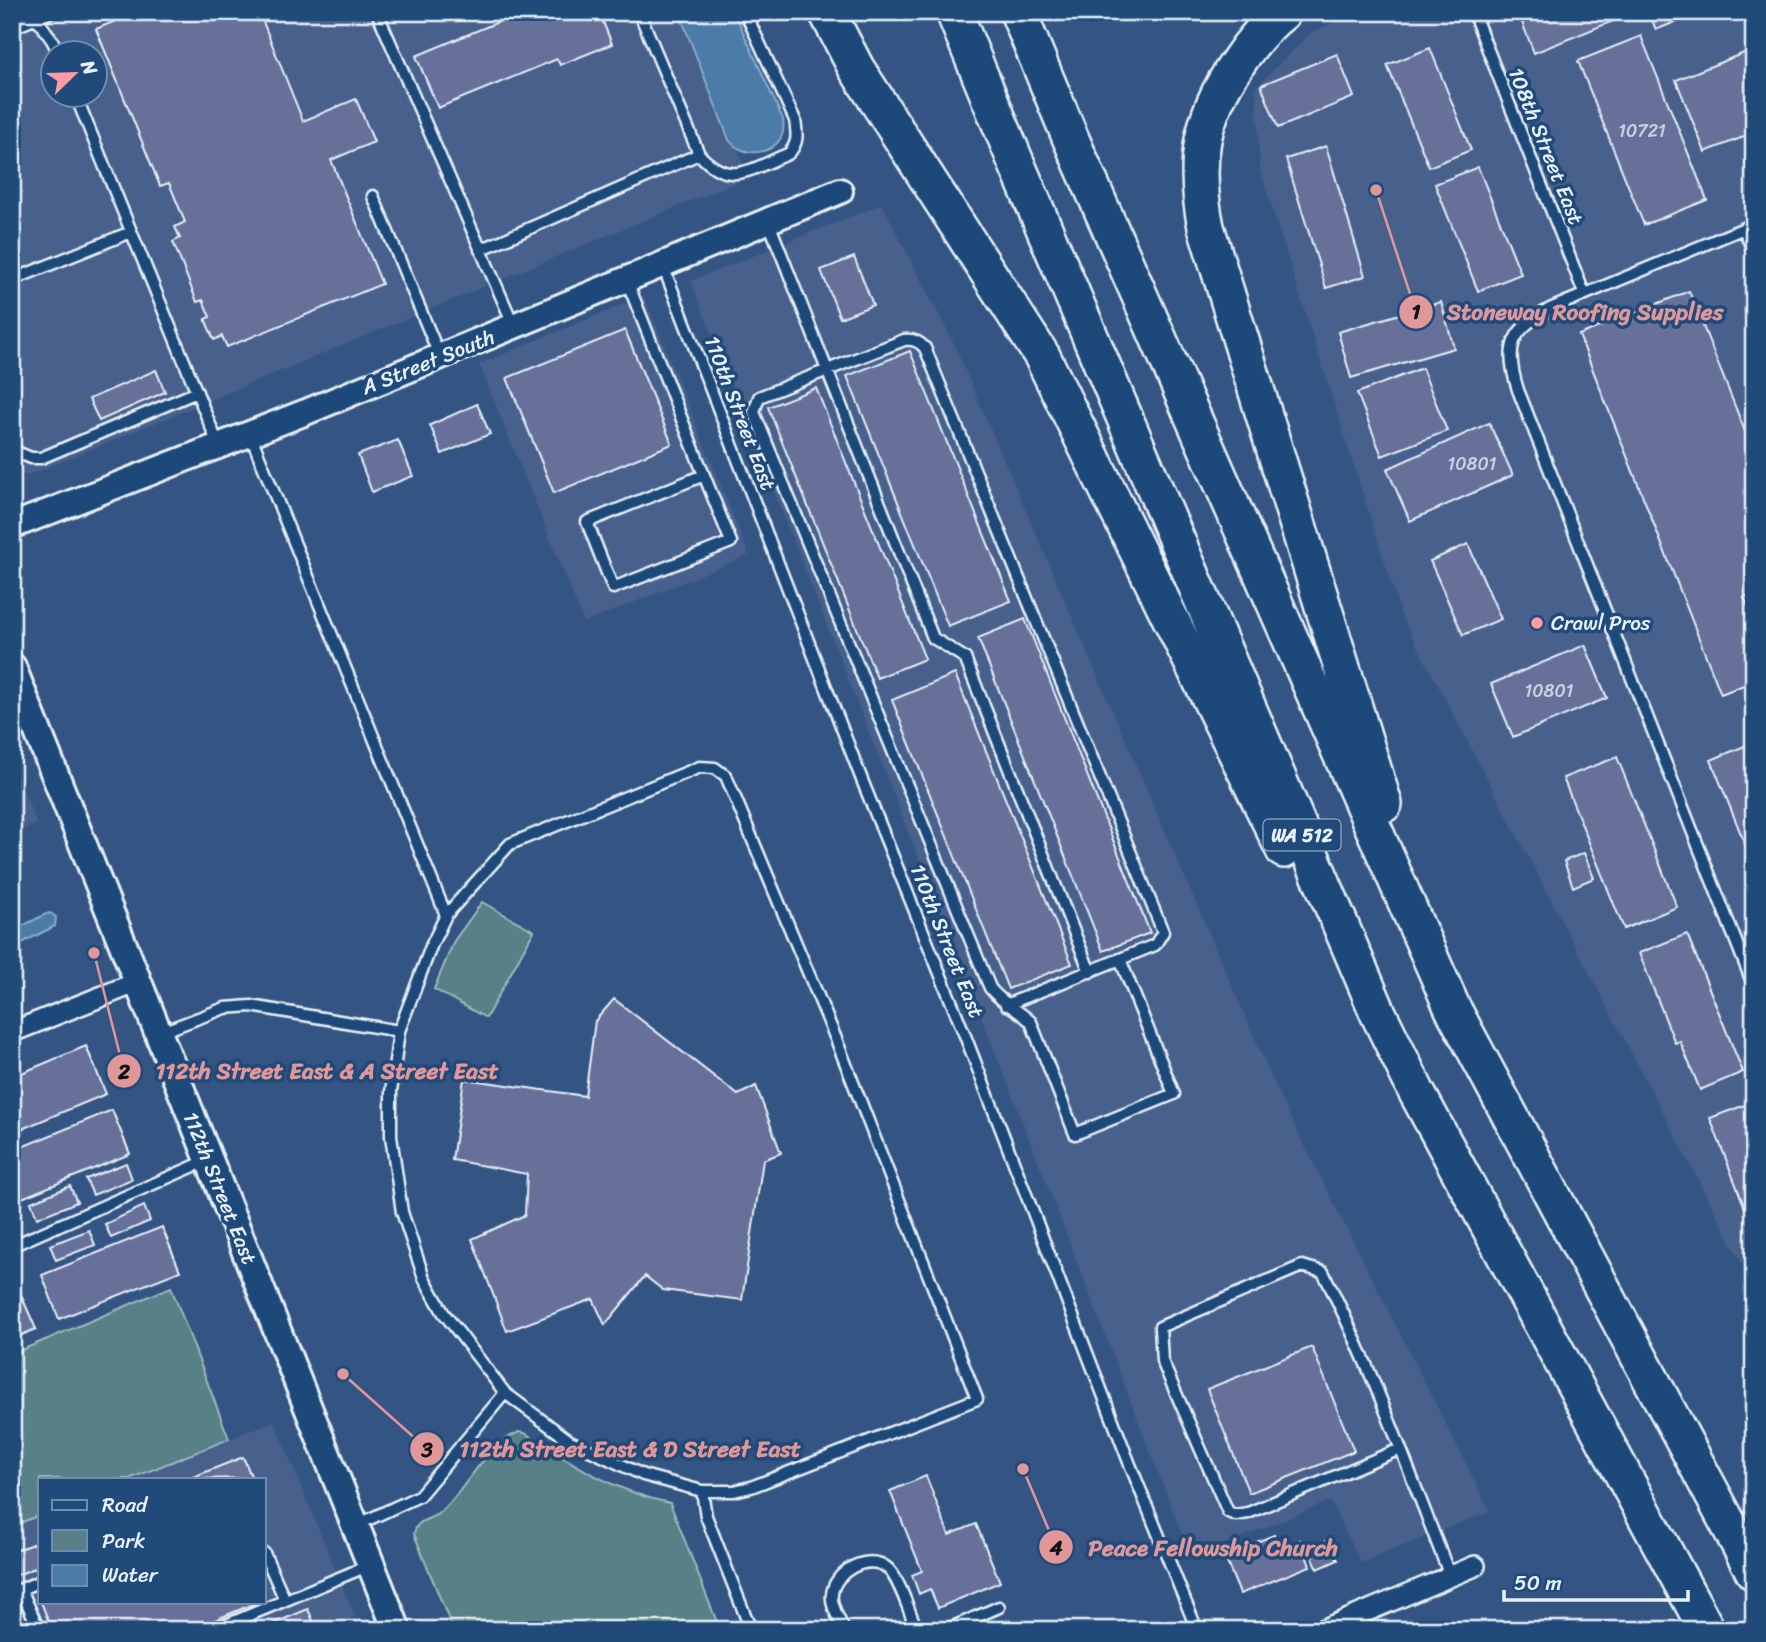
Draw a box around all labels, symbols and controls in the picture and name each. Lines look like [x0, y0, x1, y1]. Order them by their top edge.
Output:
north arrow [38, 38, 108, 108]
text: N [71, 54, 107, 81]
street label: 108th Street East [1497, 61, 1595, 231]
house number: 10721 [1618, 115, 1666, 147]
callout: Stoneway Roofing Supplies [1398, 290, 1737, 334]
text: Stoneway Roofing Supplies [1446, 292, 1725, 333]
text: 1 [1411, 293, 1421, 331]
street label: A Street South [355, 318, 500, 406]
street label: 110th Street East [693, 330, 787, 496]
house number: 10801 [1447, 448, 1497, 480]
place label: Crawl Pros [1551, 604, 1651, 642]
marker: Crawl Pros [1529, 615, 1545, 631]
house number: 10801 [1524, 675, 1574, 707]
road number: WA 512 [1264, 820, 1340, 850]
street label: 110th Street East [899, 858, 995, 1024]
callout: 112th Street East & A Street East [106, 1049, 513, 1093]
text: 112th Street East & A Street East [155, 1051, 499, 1092]
text: 2 [117, 1053, 130, 1091]
street label: 112th Street East [172, 1106, 268, 1270]
callout: 112th Street East & D Street East [410, 1427, 816, 1471]
text: 112th Street East & D Street East [459, 1429, 801, 1470]
text: 3 [420, 1431, 433, 1469]
legend [38, 1478, 266, 1604]
text: Road [102, 1486, 149, 1524]
text: Park [102, 1522, 145, 1560]
callout: Peace Fellowship Church [1039, 1525, 1352, 1569]
text: Peace Fellowship Church [1088, 1528, 1338, 1569]
text: 4 [1048, 1529, 1063, 1567]
text: Water [102, 1556, 159, 1594]
scale bar [1504, 1558, 1687, 1602]
text: 50 m [1514, 1564, 1562, 1602]

